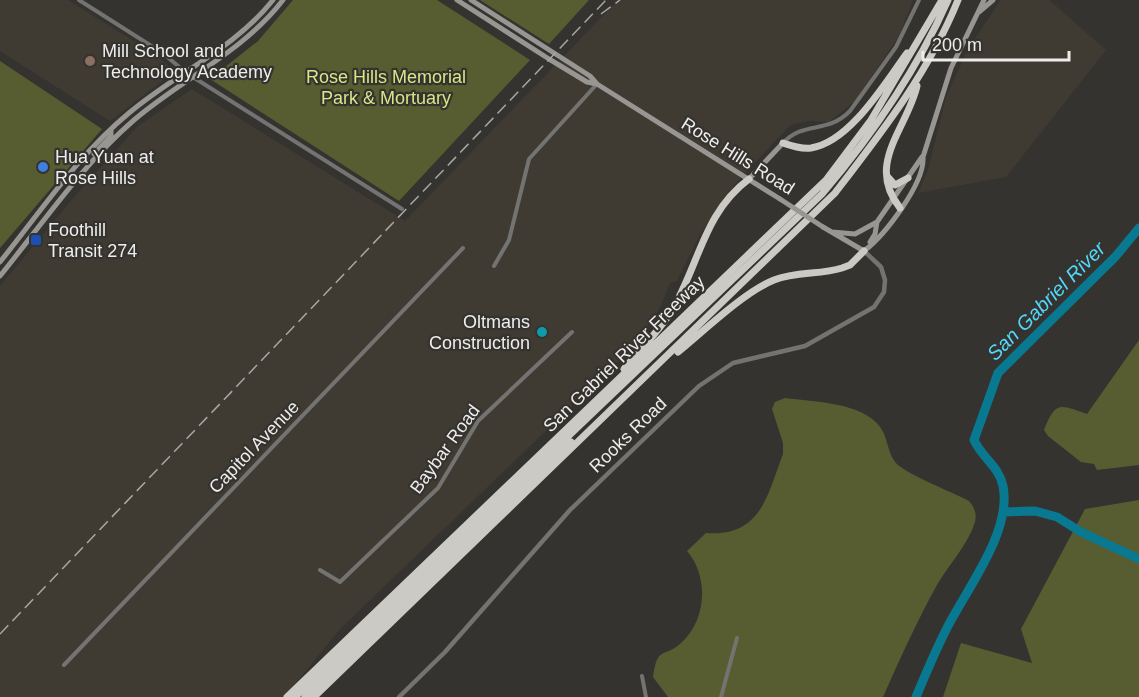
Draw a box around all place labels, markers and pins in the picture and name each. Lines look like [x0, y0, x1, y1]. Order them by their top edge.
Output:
place label: Mill School and Technology Academy [102, 41, 272, 82]
marker: Mill School and Technology Academy [83, 54, 97, 68]
place label: Hua Yuan at Rose Hills [55, 147, 154, 188]
marker: Hua Yuan at Rose Hills [36, 160, 50, 174]
place label: Foothill Transit 274 [48, 220, 137, 261]
marker: Foothill Transit 274 [29, 233, 43, 247]
place label: Oltmans Construction [429, 312, 530, 353]
marker: Oltmans Construction [535, 325, 549, 339]

